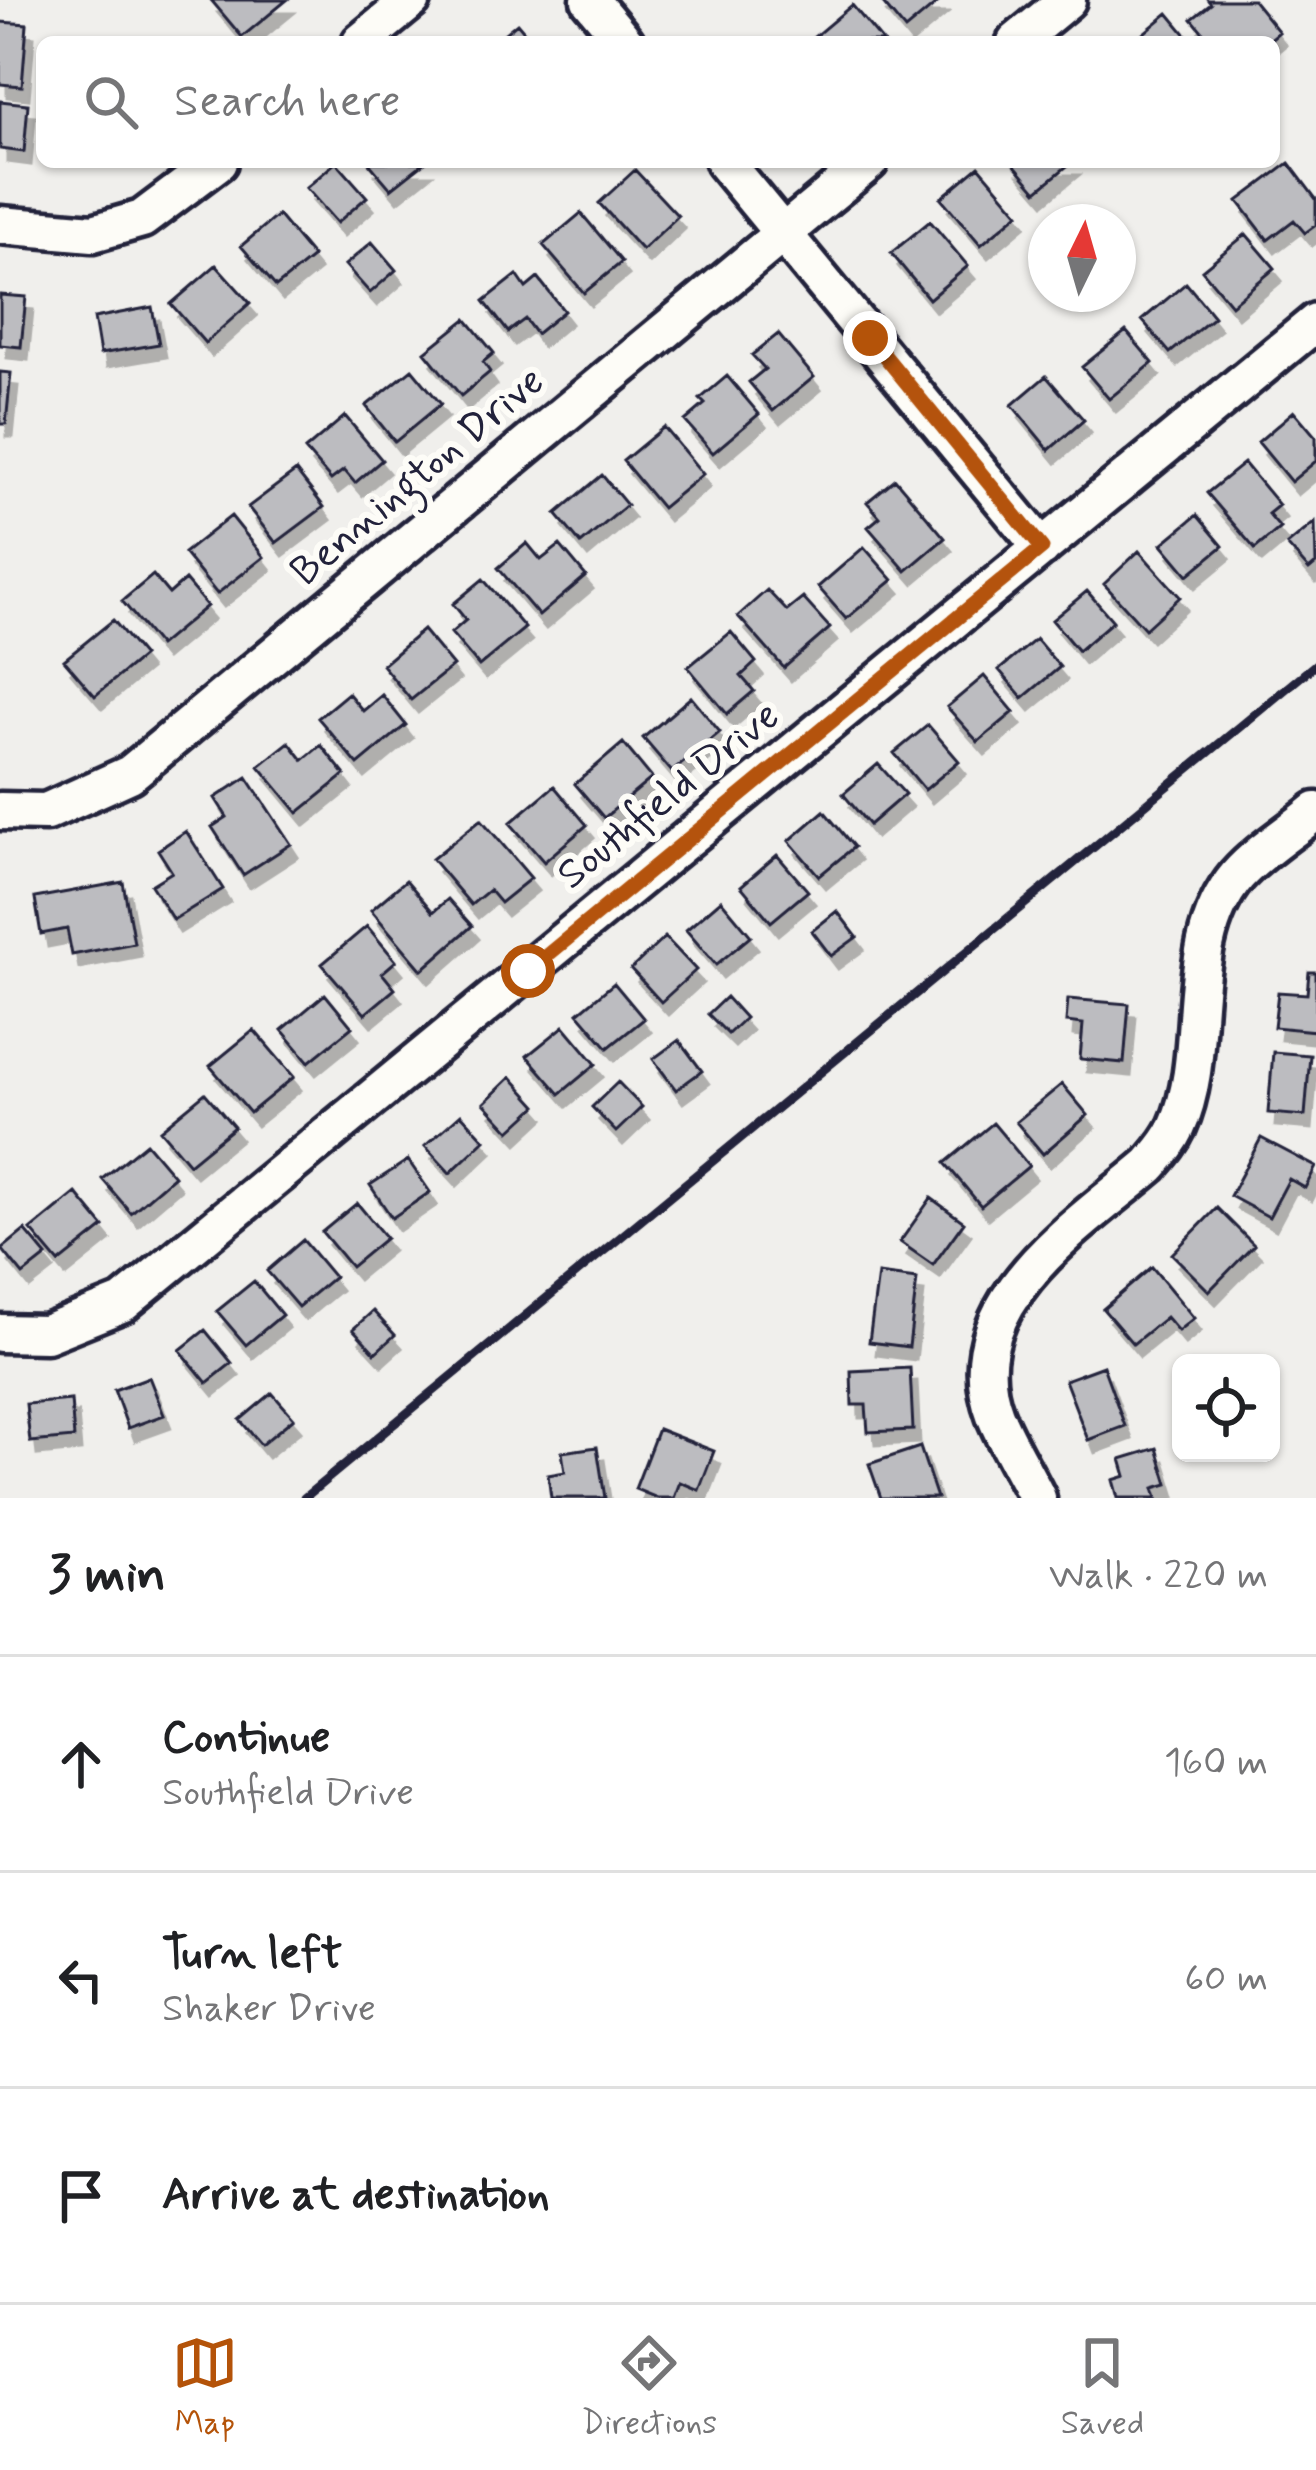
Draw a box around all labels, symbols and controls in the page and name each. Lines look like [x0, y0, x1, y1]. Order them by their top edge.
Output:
search box [36, 36, 1280, 168]
icon: search [78, 69, 144, 135]
text: Search here [174, 73, 401, 132]
north arrow [1028, 204, 1136, 312]
route end [843, 311, 897, 365]
street label: Bennington Drive [280, 355, 559, 602]
street label: Southfield Drive [546, 689, 792, 903]
route start [501, 944, 555, 998]
map controls [1172, 1354, 1280, 1462]
button: locate [1172, 1354, 1280, 1462]
text: 3 min [48, 1543, 166, 1609]
text: Walk · 220 m [1049, 1551, 1268, 1602]
text: Continue [162, 1709, 330, 1768]
icon: ahead [48, 1731, 114, 1797]
text: 160 m [1164, 1738, 1268, 1789]
text: Southfield Drive [162, 1768, 414, 1819]
text: Turn left [162, 1925, 342, 1984]
icon: left [48, 1947, 114, 2013]
text: 60 m [1184, 1954, 1268, 2005]
text: Shaker Drive [162, 1984, 376, 2035]
icon: arrive [48, 2163, 114, 2229]
text: Arrive at destination [162, 2166, 550, 2225]
tab: Map [172, 2330, 238, 2446]
tab: Directions [581, 2330, 717, 2446]
tab: Saved [1061, 2330, 1144, 2446]

